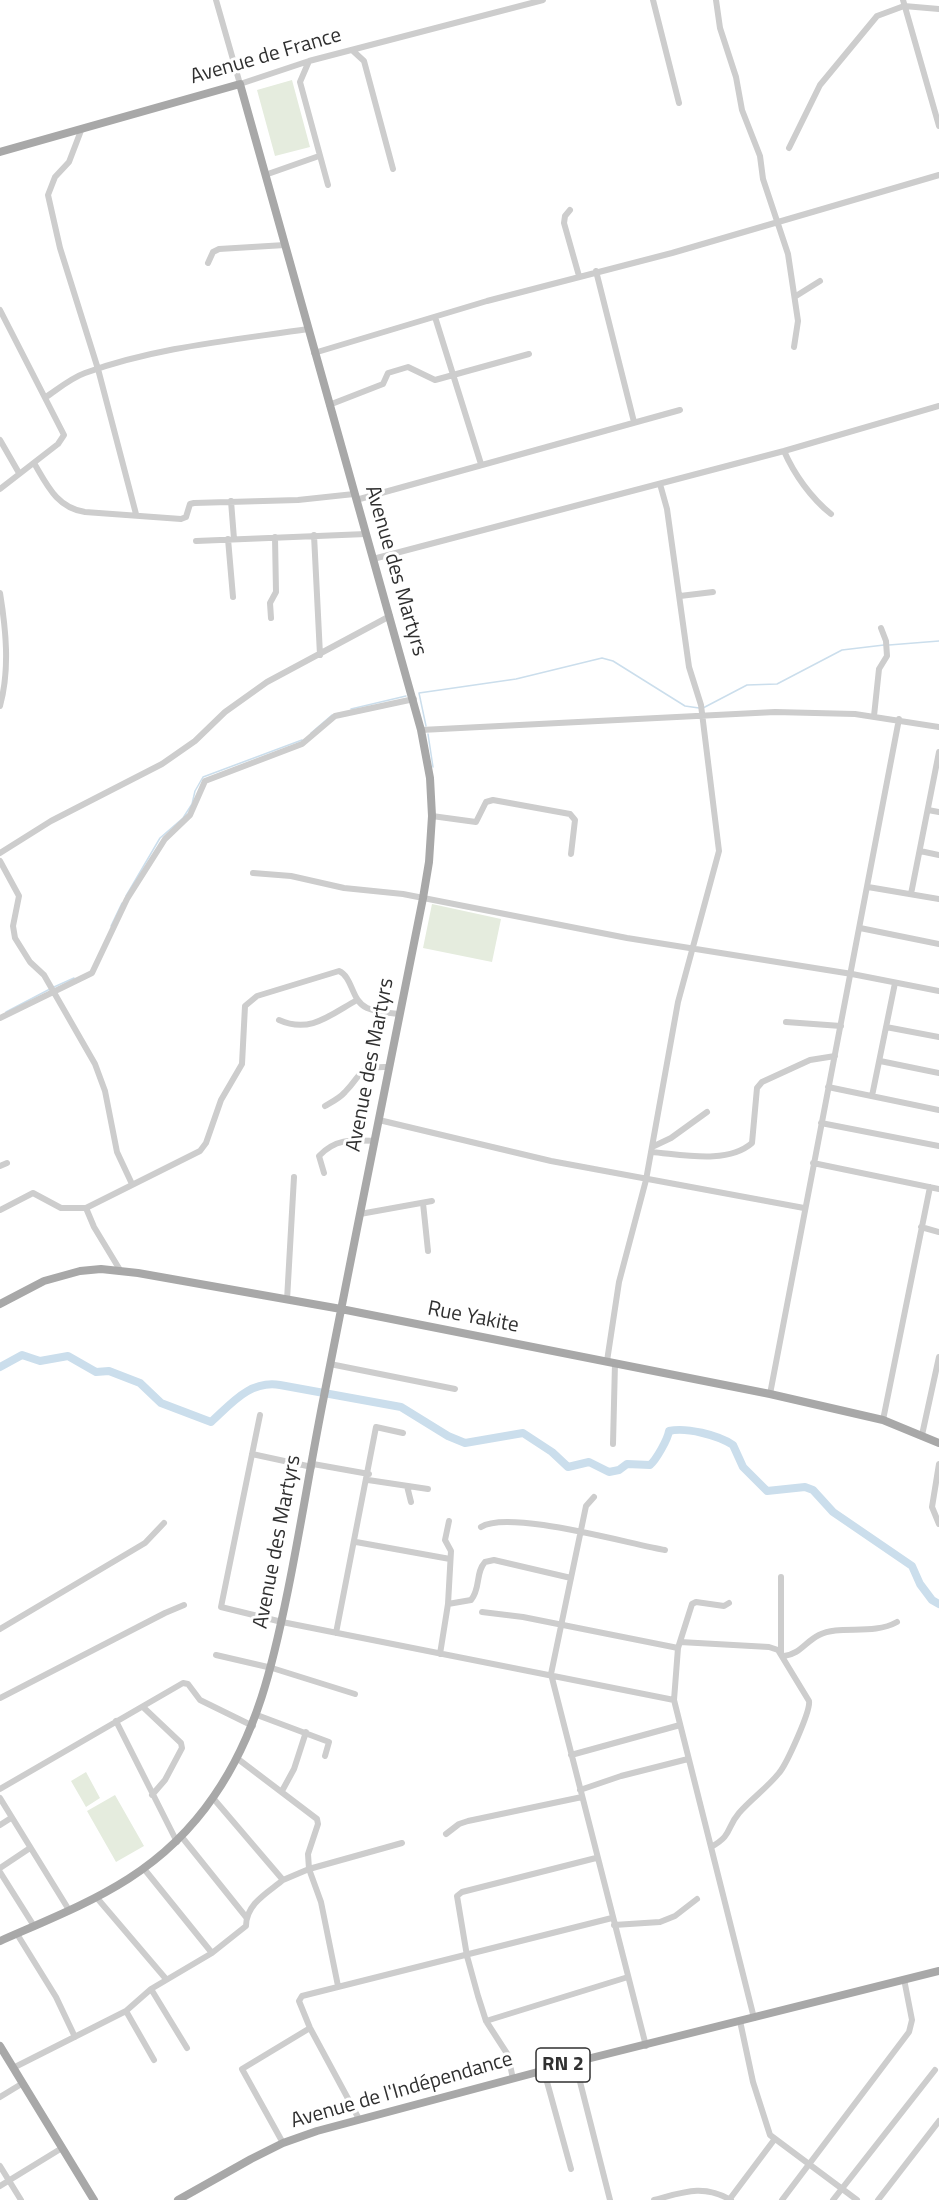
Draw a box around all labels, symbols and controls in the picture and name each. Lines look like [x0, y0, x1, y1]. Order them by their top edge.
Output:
street label: Avenue de France [188, 23, 344, 91]
street label: Avenue des Martyrs [359, 483, 431, 659]
street label: Avenue des Martyrs [342, 976, 400, 1154]
street label: Rue Yakite [425, 1297, 521, 1339]
street label: Avenue des Martyrs [249, 1453, 307, 1631]
street label: Avenue de l'Indépendance [288, 2047, 516, 2135]
road number: RN 2 [536, 2048, 590, 2082]

